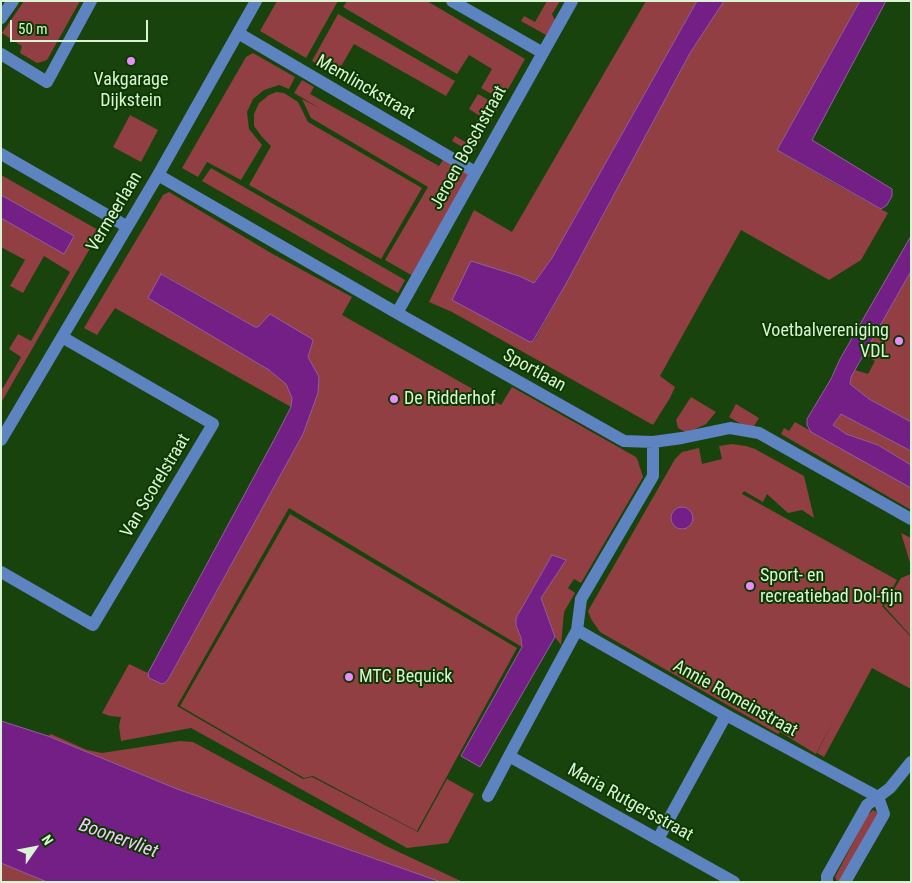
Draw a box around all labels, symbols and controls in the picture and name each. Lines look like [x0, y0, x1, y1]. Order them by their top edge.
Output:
scale bar [12, 10, 150, 42]
text: 50 m [18, 20, 48, 38]
street label: Memlinckstraat [312, 51, 418, 125]
marker: Vakgarage Dijkstein [125, 55, 137, 67]
place label: Vakgarage Dijkstein [94, 69, 168, 112]
street label: Jeroen Boschstraat [426, 82, 512, 214]
street label: Vermeerlaan [83, 168, 147, 256]
place label: Voetbalvereniging VDL [762, 320, 889, 362]
marker: Voetbalvereniging VDL [893, 335, 905, 347]
street label: Sportlaan [499, 345, 569, 397]
place label: De Ridderhof [404, 388, 496, 410]
marker: De Ridderhof [388, 393, 400, 405]
street label: Van Scorelstraat [117, 430, 195, 542]
place label: Sport- en recreatiebad Dol-fijn [760, 565, 902, 608]
marker: Sport- en recreatiebad Dol-fijn [744, 580, 756, 592]
street label: Annie Romeinstraat [669, 656, 801, 742]
place label: MTC Bequick [359, 666, 452, 688]
marker: MTC Bequick [343, 671, 355, 683]
street label: Maria Rutgersstraat [563, 760, 697, 846]
water label: Boonervliet [75, 814, 161, 864]
north arrow [10, 823, 60, 873]
text: N [39, 832, 57, 848]

